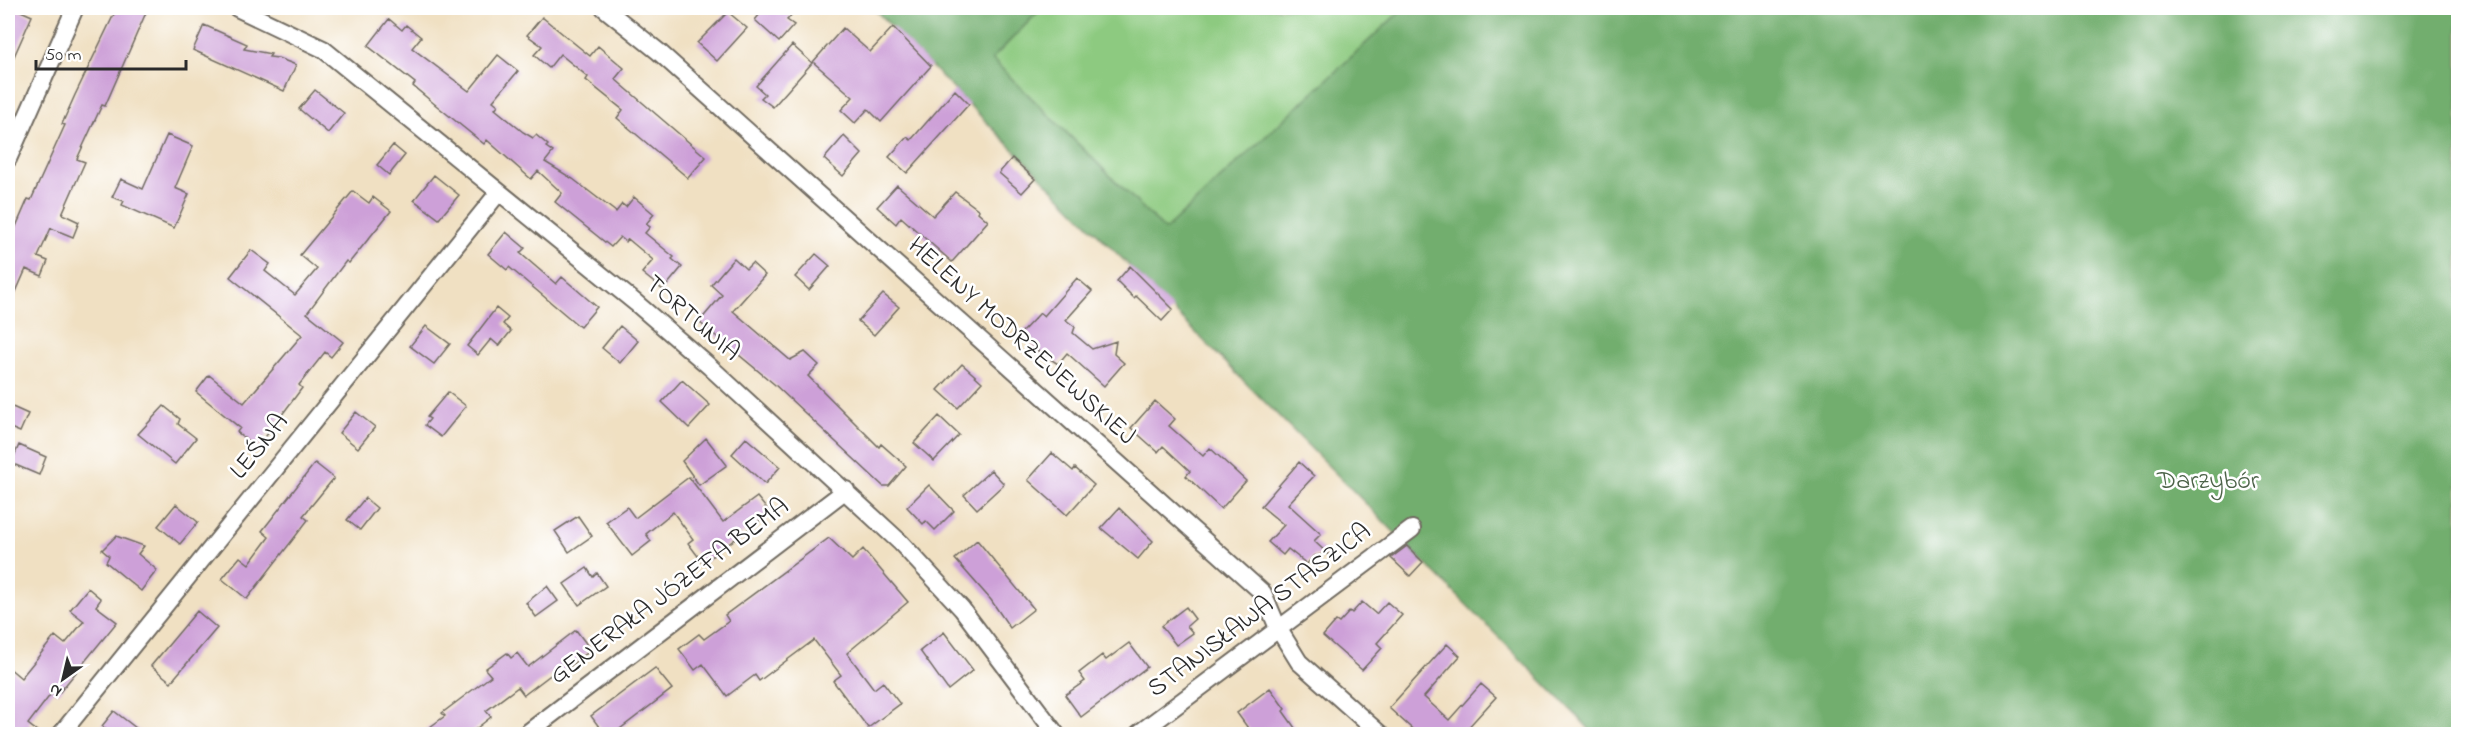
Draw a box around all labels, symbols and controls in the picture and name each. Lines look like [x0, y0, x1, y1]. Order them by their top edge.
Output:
scale bar [36, 33, 186, 71]
text: 50 m [45, 43, 82, 69]
street label: HELENY MODRZEJEWSKIEJ [898, 229, 1144, 455]
street label: TORTUNIA [636, 267, 748, 371]
street label: LEŚNA [221, 406, 299, 488]
park label: Darzybór [2156, 463, 2260, 501]
street label: GENERAŁA JÓZEFA BEMA [542, 489, 798, 695]
street label: STANISŁAWA STASZICA [1140, 514, 1380, 708]
north arrow [33, 649, 93, 709]
text: N [44, 677, 67, 703]

